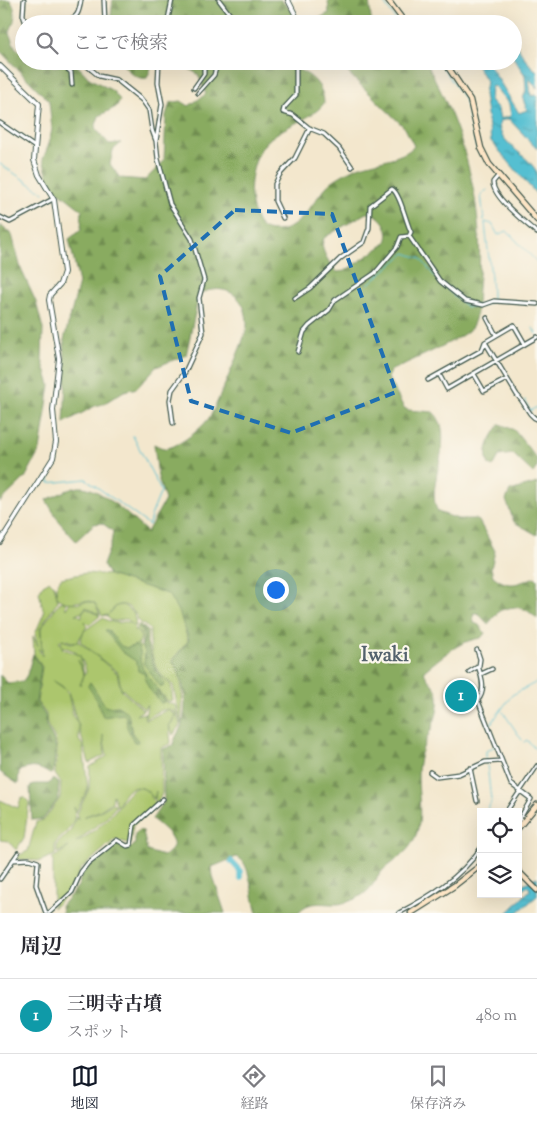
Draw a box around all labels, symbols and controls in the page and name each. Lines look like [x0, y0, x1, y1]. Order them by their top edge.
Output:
search box [15, 15, 522, 70]
icon: search [33, 29, 61, 57]
text: ここで検索 [73, 31, 168, 58]
your location [263, 577, 289, 603]
district label: Iwaki [361, 642, 409, 671]
pin: 1 [445, 677, 477, 715]
map controls [477, 808, 522, 898]
button: locate [477, 808, 522, 853]
button: layers [477, 853, 522, 898]
text: 周辺 [20, 933, 62, 963]
text: 三明寺古墳 [67, 992, 162, 1019]
text: 1 [33, 1005, 39, 1028]
text: 480 m [476, 1005, 517, 1028]
text: スポット [67, 1022, 131, 1045]
tab: 地図 [71, 1062, 99, 1115]
tab: 経路 [240, 1062, 268, 1115]
tab: 保存済み [410, 1062, 466, 1115]

